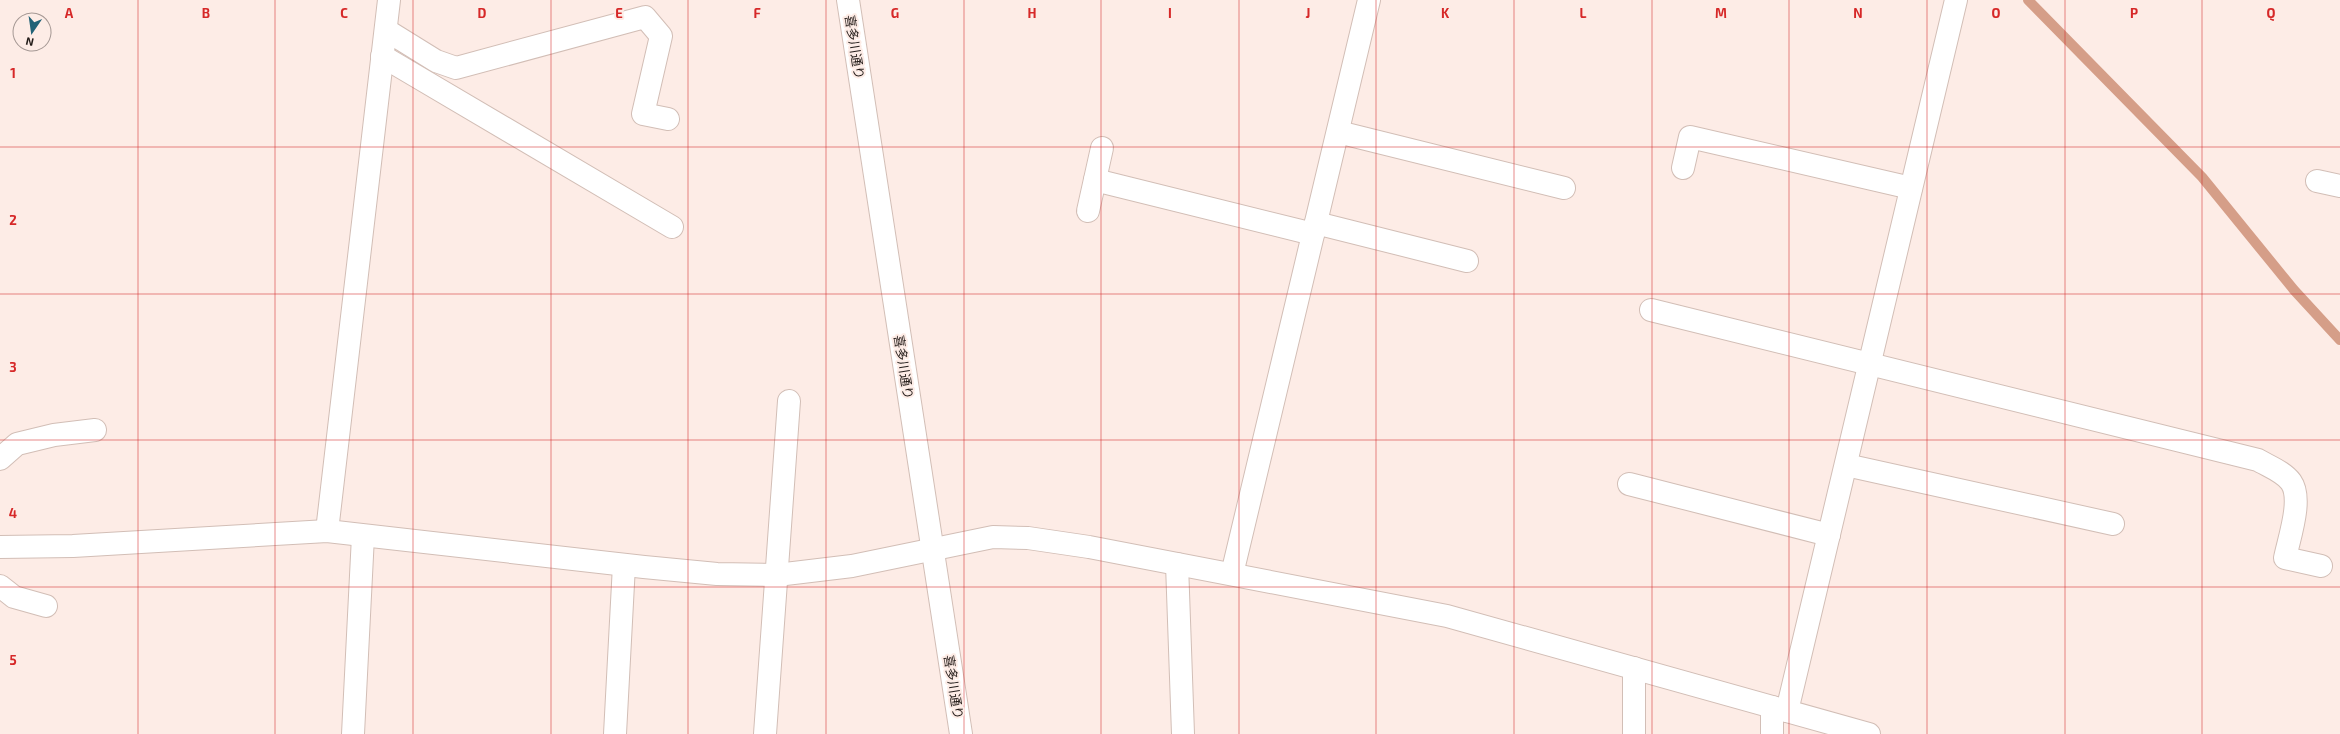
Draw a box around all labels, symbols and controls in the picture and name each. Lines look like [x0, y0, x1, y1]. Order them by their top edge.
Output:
text: A [65, 5, 74, 21]
text: B [202, 5, 210, 21]
text: C [340, 5, 348, 21]
text: D [478, 5, 487, 21]
text: E [615, 5, 623, 21]
text: F [753, 5, 761, 21]
text: G [891, 5, 899, 21]
text: H [1028, 5, 1037, 21]
text: I [1168, 5, 1172, 21]
text: J [1306, 5, 1310, 21]
text: K [1441, 5, 1450, 21]
text: L [1580, 5, 1587, 21]
text: M [1715, 5, 1727, 21]
text: N [1853, 5, 1863, 21]
text: O [1992, 5, 2001, 21]
text: P [2130, 5, 2138, 21]
text: Q [2267, 5, 2276, 22]
north arrow [12, 12, 52, 52]
street label: 喜多川通り [842, 14, 868, 80]
text: N [24, 35, 35, 49]
text: 1 [10, 65, 16, 81]
text: 2 [9, 212, 17, 228]
street label: 喜多川通り [891, 334, 917, 400]
text: 3 [9, 359, 17, 375]
text: 4 [9, 505, 17, 521]
text: 5 [9, 652, 17, 668]
street label: 喜多川通り [941, 654, 967, 720]

